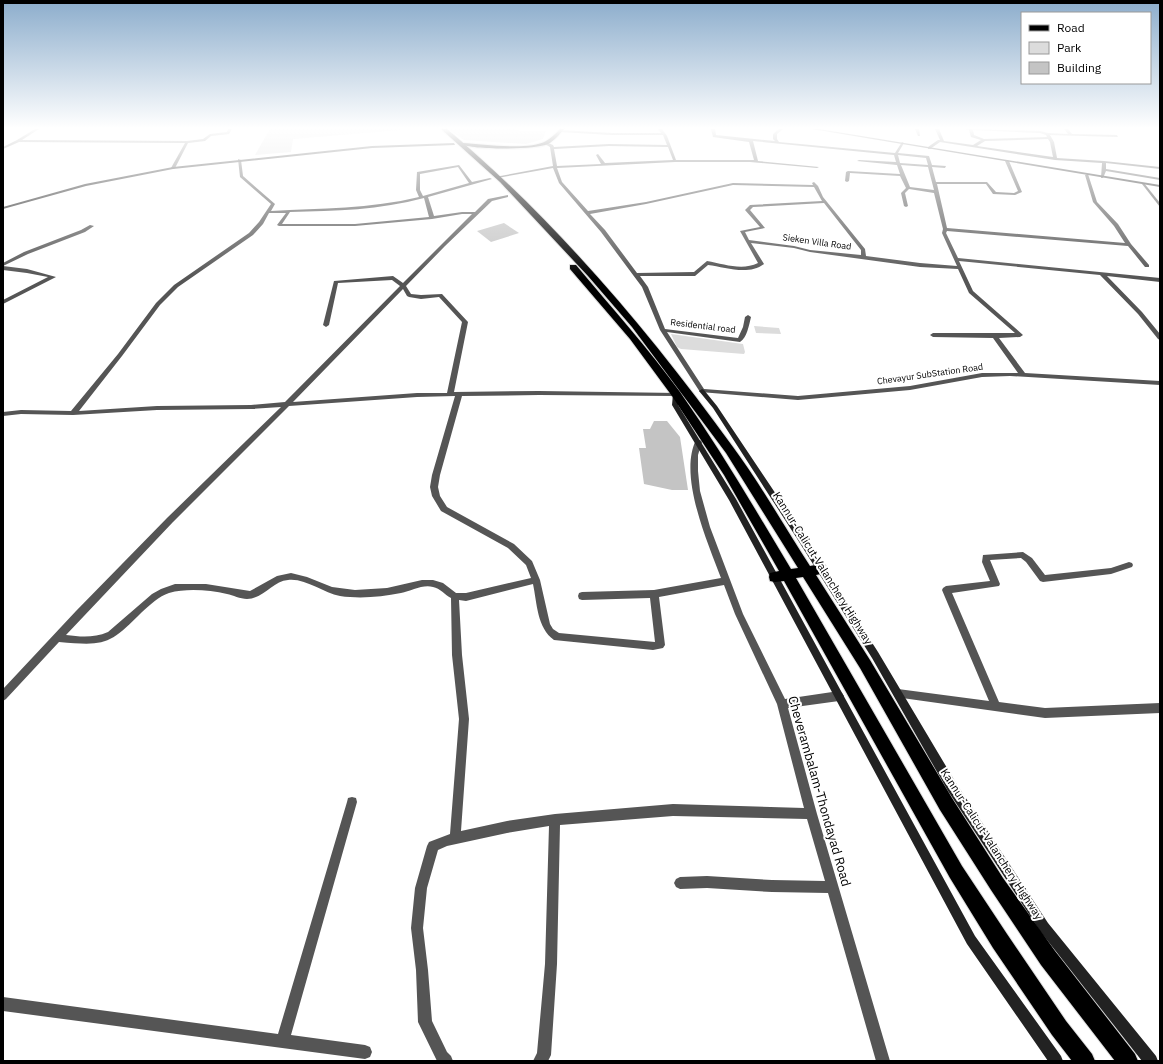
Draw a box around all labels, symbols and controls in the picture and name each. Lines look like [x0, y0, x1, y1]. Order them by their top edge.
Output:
legend [1021, 12, 1151, 84]
text: Road [1057, 20, 1085, 35]
text: Park [1057, 40, 1082, 55]
text: Building [1057, 60, 1102, 75]
street label: Sieken Villa Road [782, 231, 852, 252]
street label: Residential road [670, 316, 736, 335]
street label: Chevayur SubStation Road [876, 361, 984, 386]
street label: Kannur-Calicut-Valanchery Highway [770, 489, 876, 647]
street label: Cheverambalam-Thondayad Road [784, 694, 855, 888]
street label: Kannur-Calicut-Valanchery Highway [938, 766, 1046, 923]

